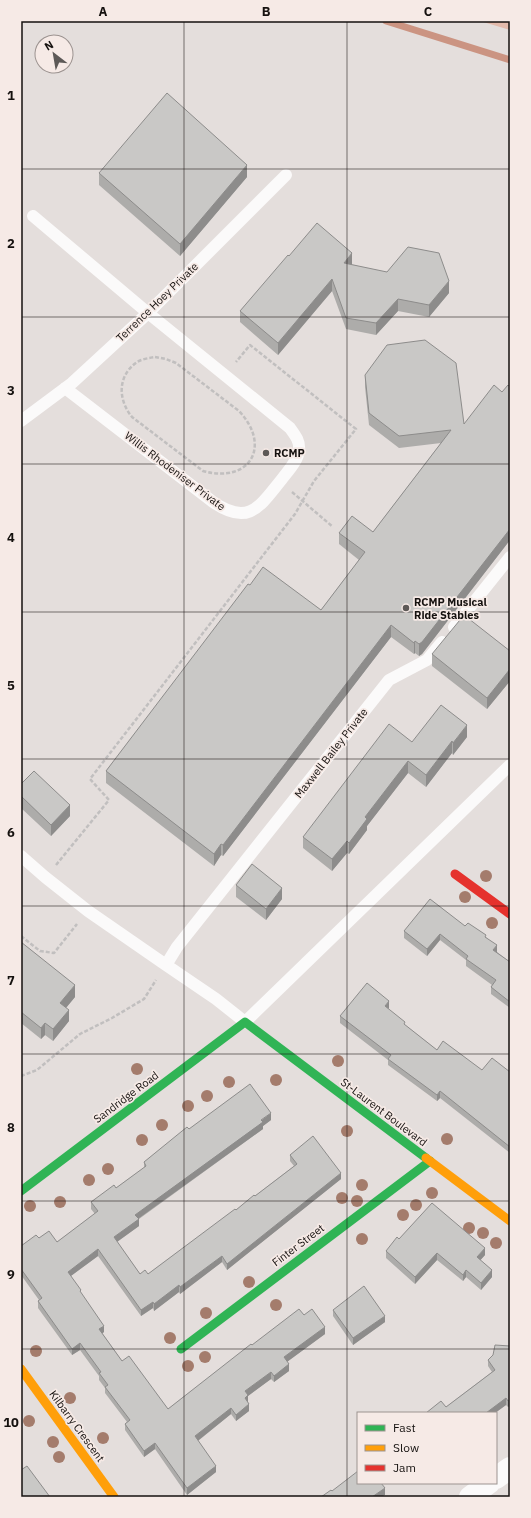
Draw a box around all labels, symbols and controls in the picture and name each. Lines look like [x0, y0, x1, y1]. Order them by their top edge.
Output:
text: A [99, 3, 108, 20]
text: B [262, 3, 271, 20]
text: C [424, 3, 433, 20]
north arrow [34, 34, 74, 74]
text: N [42, 37, 56, 53]
text: 1 [7, 87, 15, 104]
text: 2 [7, 235, 15, 252]
street label: Terrence Hoey Private [113, 259, 201, 345]
text: 3 [7, 382, 15, 399]
street label: Willis Rhodeniser Private [122, 429, 228, 513]
place label: RCMP [274, 446, 305, 460]
marker: RCMP [261, 448, 271, 458]
text: 4 [7, 529, 15, 546]
place label: RCMP Musical Ride Stables [414, 595, 487, 622]
marker: RCMP Musical Ride Stables [401, 603, 411, 613]
text: 5 [7, 677, 15, 694]
street label: Maxwell Bailey Private [291, 705, 371, 801]
text: 6 [7, 824, 15, 841]
text: 7 [7, 972, 15, 989]
street label: Sandridge Road [91, 1068, 161, 1126]
street label: St-Laurent Boulevard [338, 1075, 430, 1149]
text: 8 [7, 1119, 15, 1136]
street label: Finter Street [269, 1221, 327, 1269]
text: 9 [7, 1266, 15, 1283]
street label: Kilbarry Crescent [46, 1387, 108, 1465]
legend [357, 1412, 497, 1484]
text: 10 [3, 1414, 19, 1431]
text: Fast [393, 1420, 416, 1435]
text: Slow [393, 1440, 419, 1455]
text: Jam [393, 1460, 416, 1475]

